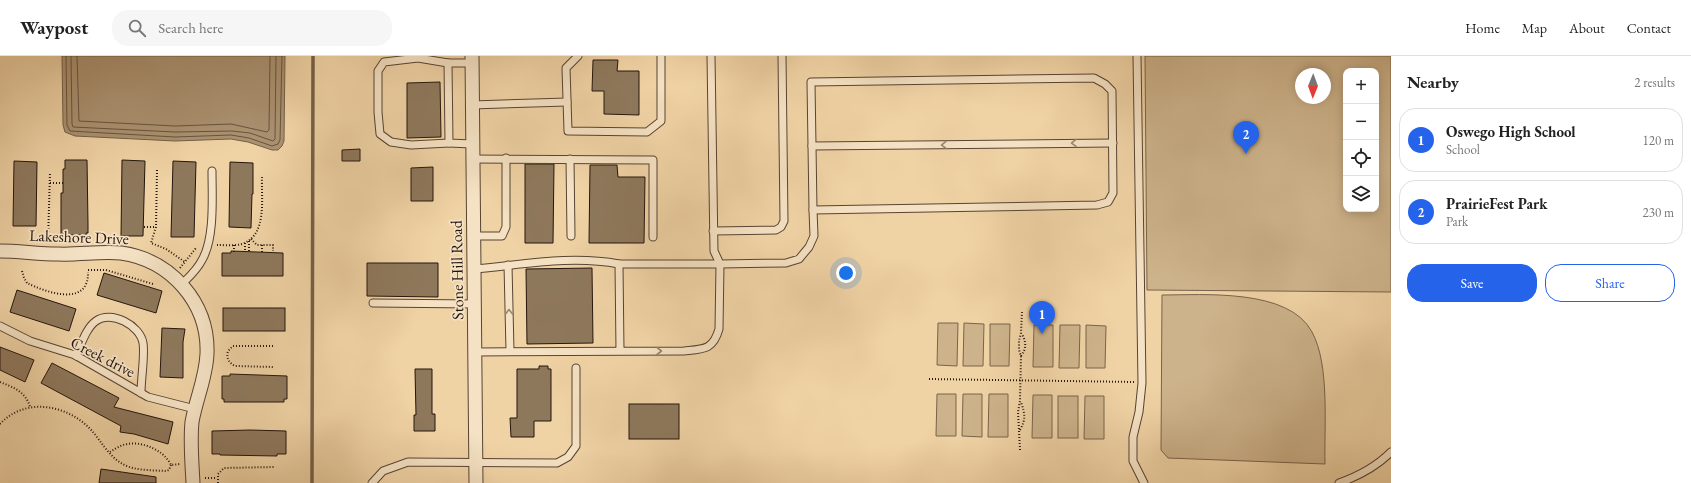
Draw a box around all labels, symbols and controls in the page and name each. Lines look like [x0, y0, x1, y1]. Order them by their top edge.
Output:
search box [112, 10, 392, 46]
text: Waypost [20, 15, 88, 40]
icon: search [126, 17, 148, 39]
text: Search here [158, 18, 223, 37]
text: Home [1465, 19, 1500, 37]
text: Map [1522, 19, 1547, 37]
text: About [1569, 19, 1605, 37]
text: Contact [1627, 19, 1671, 37]
north arrow [1295, 68, 1331, 104]
map controls [1343, 68, 1379, 212]
button: + [1343, 68, 1379, 104]
text: Nearby [1407, 71, 1459, 93]
text: 2 results [1634, 74, 1675, 91]
button: − [1343, 104, 1379, 140]
pin: 2 [1233, 121, 1259, 154]
text: Oswego High School [1446, 122, 1576, 141]
text: 1 [1418, 132, 1424, 149]
text: 120 m [1643, 132, 1674, 149]
one-way arrow [1071, 139, 1077, 147]
button: locate [1343, 140, 1379, 176]
one-way arrow [941, 141, 947, 149]
text: School [1446, 141, 1480, 158]
button: layers [1343, 176, 1379, 212]
text: PrairieFest Park [1446, 194, 1547, 213]
text: 2 [1418, 204, 1424, 221]
text: 230 m [1643, 204, 1674, 221]
text: Park [1446, 213, 1468, 230]
street label: Stone Hill Road [446, 219, 468, 320]
street label: Lakeshore Drive [29, 225, 129, 249]
your location [836, 263, 856, 283]
button: Save [1407, 264, 1537, 302]
button: Share [1545, 264, 1675, 302]
pin: 1 [1029, 301, 1055, 334]
one-way arrow [505, 309, 513, 315]
street label: Creek drive [67, 332, 139, 382]
one-way arrow [656, 347, 662, 355]

